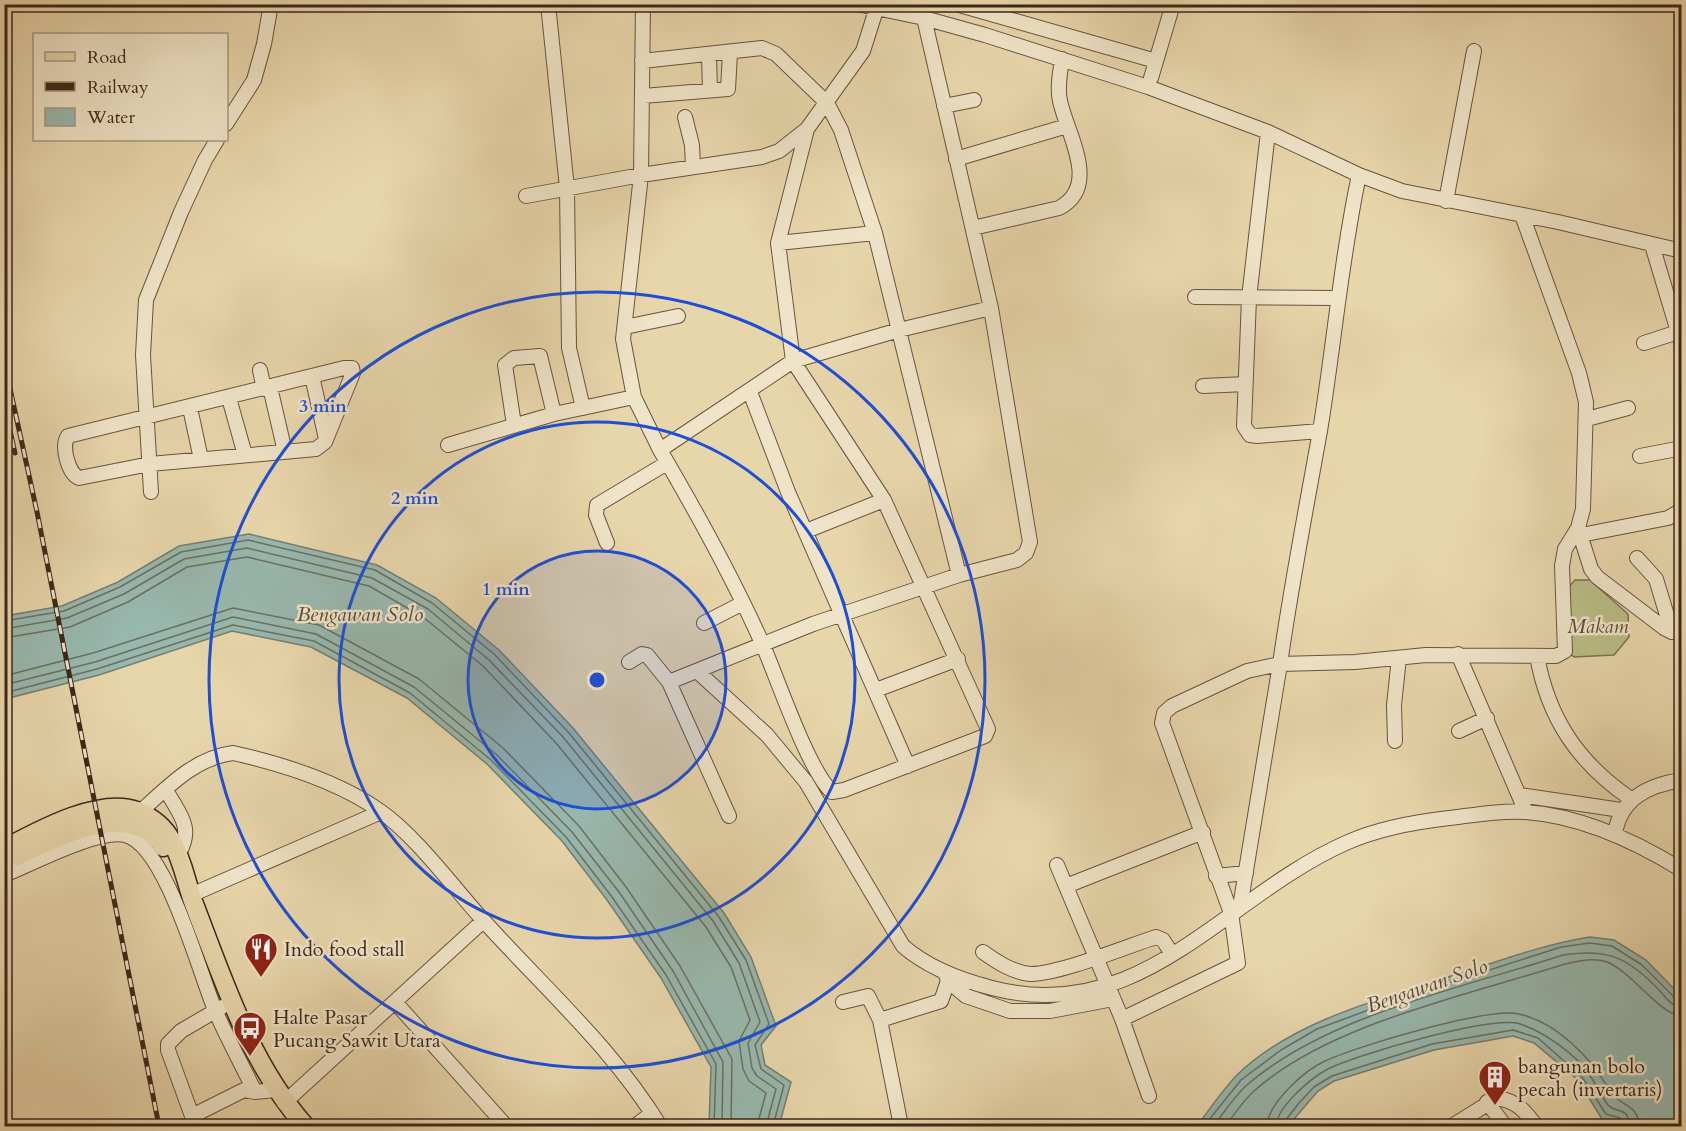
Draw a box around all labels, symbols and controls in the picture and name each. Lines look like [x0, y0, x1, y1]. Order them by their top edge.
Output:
legend [33, 33, 228, 141]
text: Road [87, 45, 127, 70]
text: Railway [87, 75, 149, 100]
text: Water [86, 105, 136, 130]
text: 3 min [299, 394, 347, 419]
text: 2 min [391, 486, 439, 511]
text: 1 min [482, 577, 530, 602]
water label: Bengawan Solo [297, 600, 424, 629]
park label: Makam [1567, 613, 1629, 640]
centre of rings [587, 670, 607, 690]
restaurant icon: Indo food stall [243, 931, 279, 978]
place label: Indo food stall [284, 936, 405, 963]
water label: Bengawan Solo [1362, 952, 1492, 1020]
place label: Halte Pasar Pucang Sawit Utara [273, 1004, 441, 1054]
bus stop icon: Halte Pasar Pucang Sawit Utara [232, 1010, 268, 1057]
place label: bangunan bolo pecah (invertaris) [1518, 1053, 1663, 1103]
building icon: bangunan bolo pecah (invertaris) [1477, 1059, 1513, 1106]

